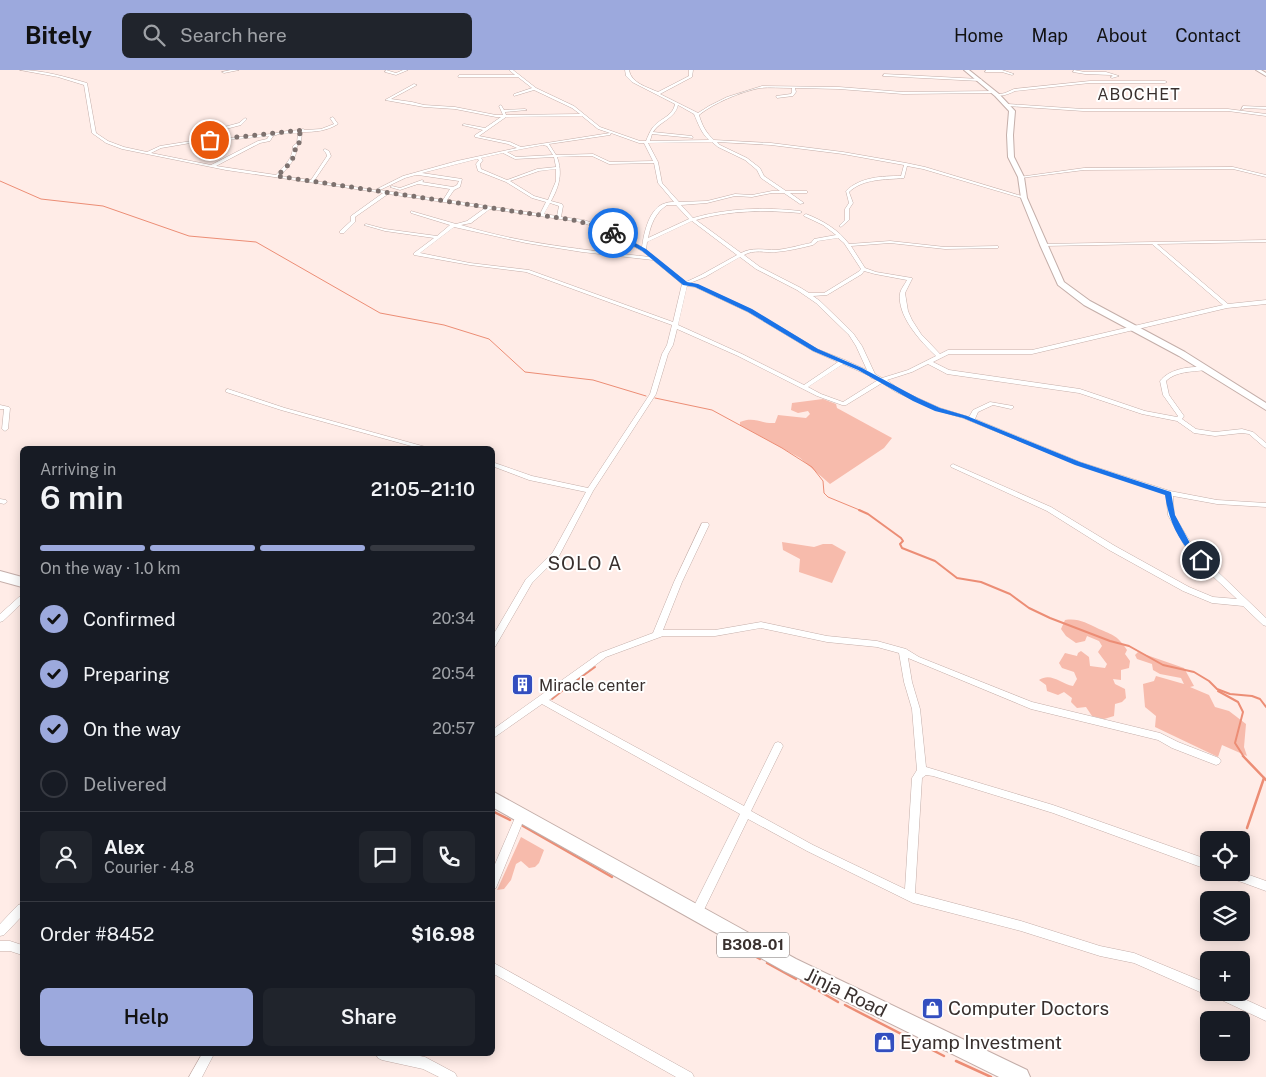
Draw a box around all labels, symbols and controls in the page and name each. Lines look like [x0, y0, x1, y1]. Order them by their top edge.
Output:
search box [122, 13, 472, 58]
text: Bitely [25, 21, 92, 49]
icon: search [140, 21, 168, 49]
text: Search here [180, 24, 287, 46]
text: Home [954, 25, 1004, 46]
text: Map [1032, 25, 1068, 46]
text: About [1096, 25, 1147, 46]
text: Contact [1175, 25, 1241, 46]
district label: ABOCHET [1097, 85, 1181, 104]
pin [189, 119, 231, 161]
icon: bag [196, 126, 224, 154]
courier [588, 208, 638, 258]
icon: bike [599, 219, 627, 247]
text: Arriving in [40, 460, 116, 479]
text: 21:05–21:10 [371, 478, 475, 500]
text: 6 min [40, 479, 123, 516]
pin [1180, 539, 1222, 581]
icon: home [1187, 546, 1215, 574]
district label: SOLO A [547, 552, 623, 574]
text: On the way · 1.0 km [40, 559, 180, 578]
icon: check [40, 605, 68, 633]
text: Confirmed [83, 608, 176, 630]
text: 20:34 [432, 609, 475, 628]
icon: check [40, 660, 68, 688]
text: Preparing [83, 663, 170, 685]
text: 20:54 [432, 664, 475, 683]
building icon: Miracle center [511, 673, 535, 697]
place label: Miracle center [539, 676, 646, 695]
icon: check [40, 715, 68, 743]
text: On the way [83, 718, 181, 740]
text: 20:57 [432, 719, 475, 738]
text: Delivered [83, 773, 167, 795]
button: person [40, 831, 92, 883]
button: chat [359, 831, 411, 883]
button: phone [423, 831, 475, 883]
map controls [1200, 831, 1250, 1061]
button: locate [1200, 831, 1250, 881]
text: Alex [104, 836, 145, 858]
text: Courier · 4.8 [104, 858, 194, 877]
button: layers [1200, 891, 1250, 941]
text: Order #8452 [40, 923, 154, 945]
text: $16.98 [411, 923, 475, 945]
road number: B308-01 [717, 932, 789, 958]
button: + [1200, 951, 1250, 1001]
street label: Jinja Road [802, 963, 890, 1021]
button: Help [40, 988, 253, 1046]
button: Share [263, 988, 475, 1046]
shop icon: Computer Doctors [920, 996, 944, 1020]
place label: Computer Doctors [948, 997, 1109, 1019]
button: − [1200, 1011, 1250, 1061]
shop icon: Eyamp Investment [872, 1030, 896, 1054]
place label: Eyamp Investment [900, 1031, 1062, 1053]

